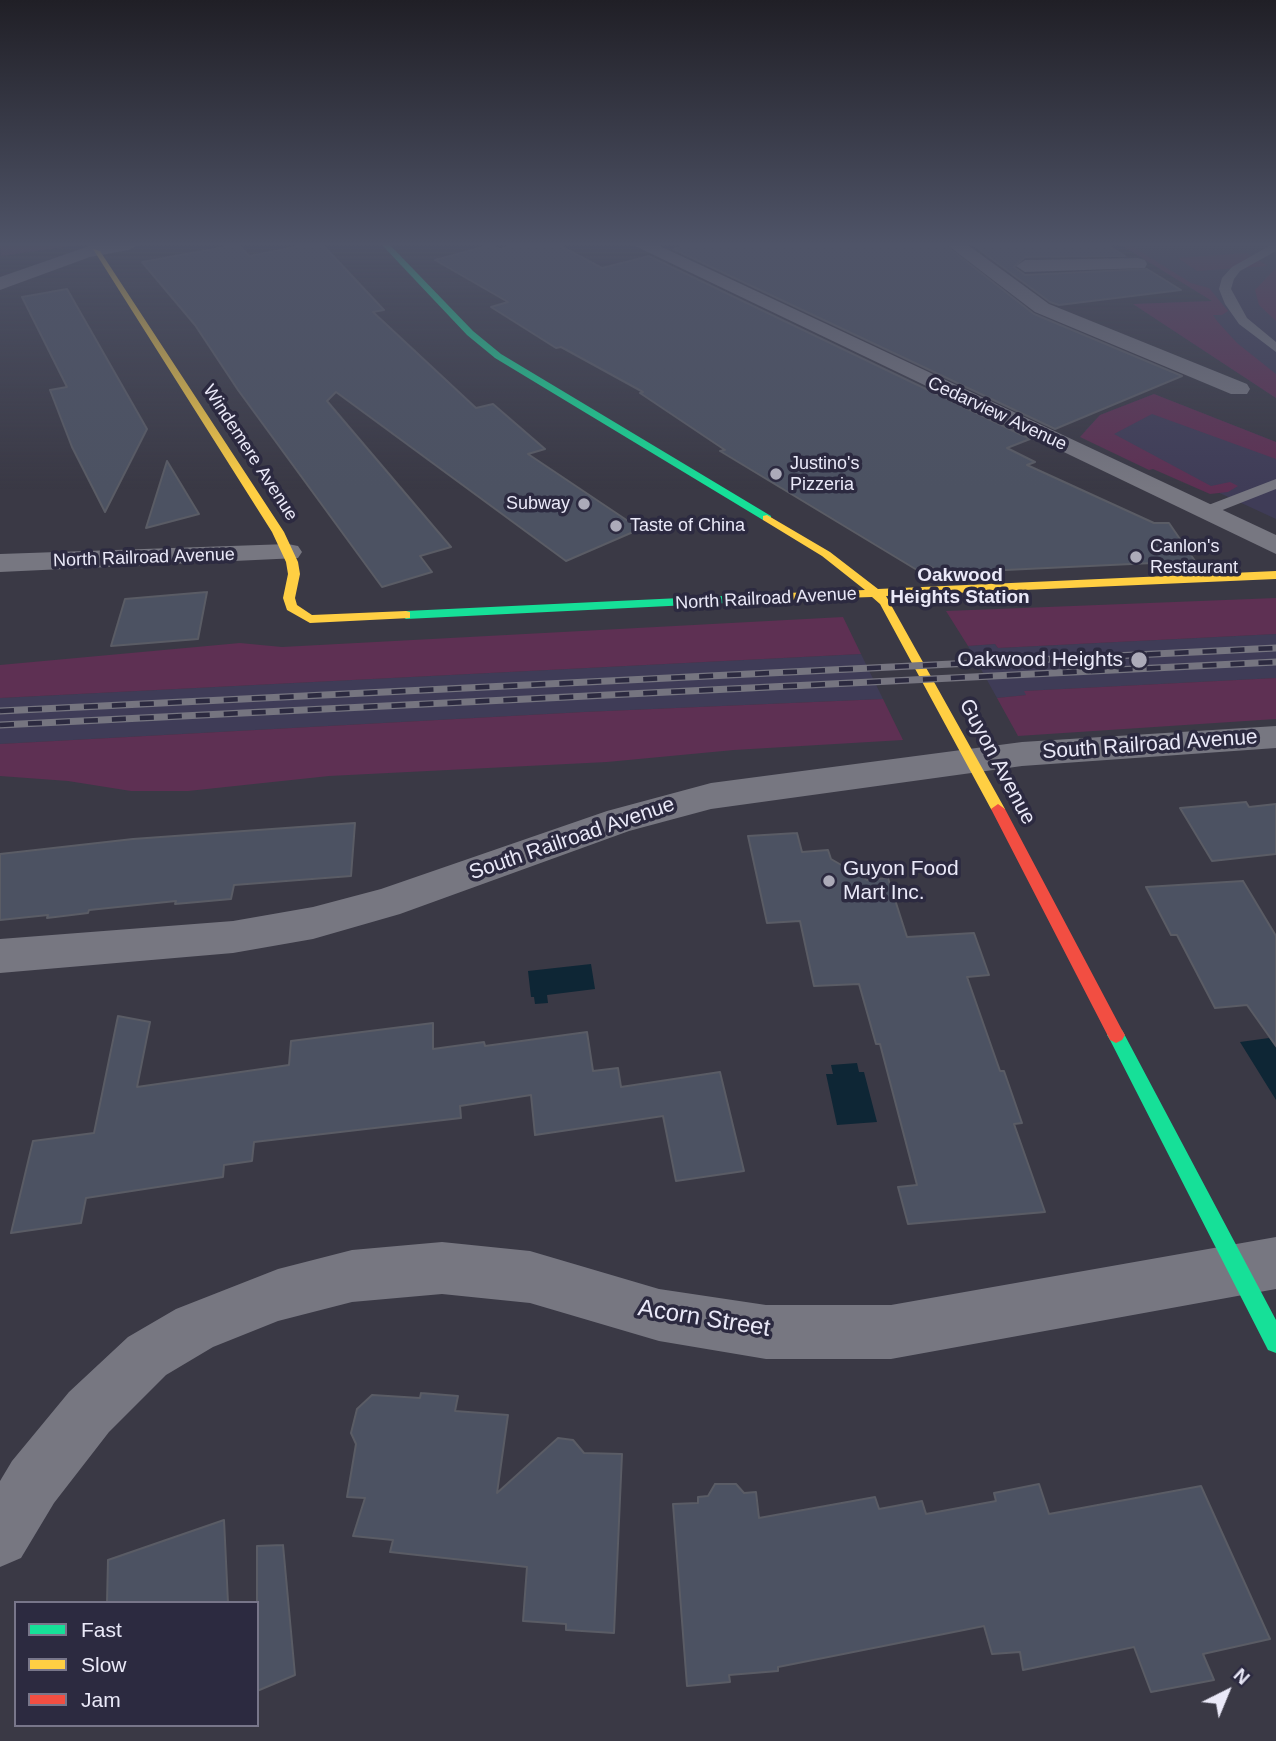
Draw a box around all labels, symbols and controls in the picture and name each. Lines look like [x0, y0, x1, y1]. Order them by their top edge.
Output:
street label: Cedarview Avenue [924, 372, 1070, 456]
street label: Windemere Avenue [198, 381, 302, 525]
place label: Justino's Pizzeria [790, 453, 859, 496]
marker: Justino's Pizzeria [768, 466, 784, 482]
place label: Subway [506, 493, 570, 515]
marker: Subway [576, 496, 592, 512]
place label: Taste of China [630, 515, 745, 537]
marker: Taste of China [608, 518, 624, 534]
place label: Canlon's Restaurant [1150, 536, 1238, 578]
street label: North Railroad Avenue [53, 544, 235, 572]
marker: Canlon's Restaurant [1128, 549, 1144, 565]
district label: Oakwood Heights Station [890, 565, 1030, 609]
street label: North Railroad Avenue [675, 583, 857, 615]
place label: Oakwood Heights [957, 647, 1123, 673]
marker: Oakwood Heights [1129, 650, 1149, 670]
street label: Guyon Avenue [953, 695, 1041, 829]
street label: South Railroad Avenue [1042, 725, 1258, 765]
street label: South Railroad Avenue [466, 792, 678, 886]
place label: Guyon Food Mart Inc. [843, 856, 959, 906]
marker: Guyon Food Mart Inc. [821, 873, 837, 889]
street label: Acorn Street [636, 1294, 772, 1344]
legend [14, 1601, 259, 1727]
text: Fast [81, 1618, 122, 1641]
text: Slow [81, 1653, 127, 1676]
north arrow [1192, 1657, 1262, 1727]
text: N [1229, 1664, 1254, 1689]
text: Jam [81, 1688, 121, 1711]

